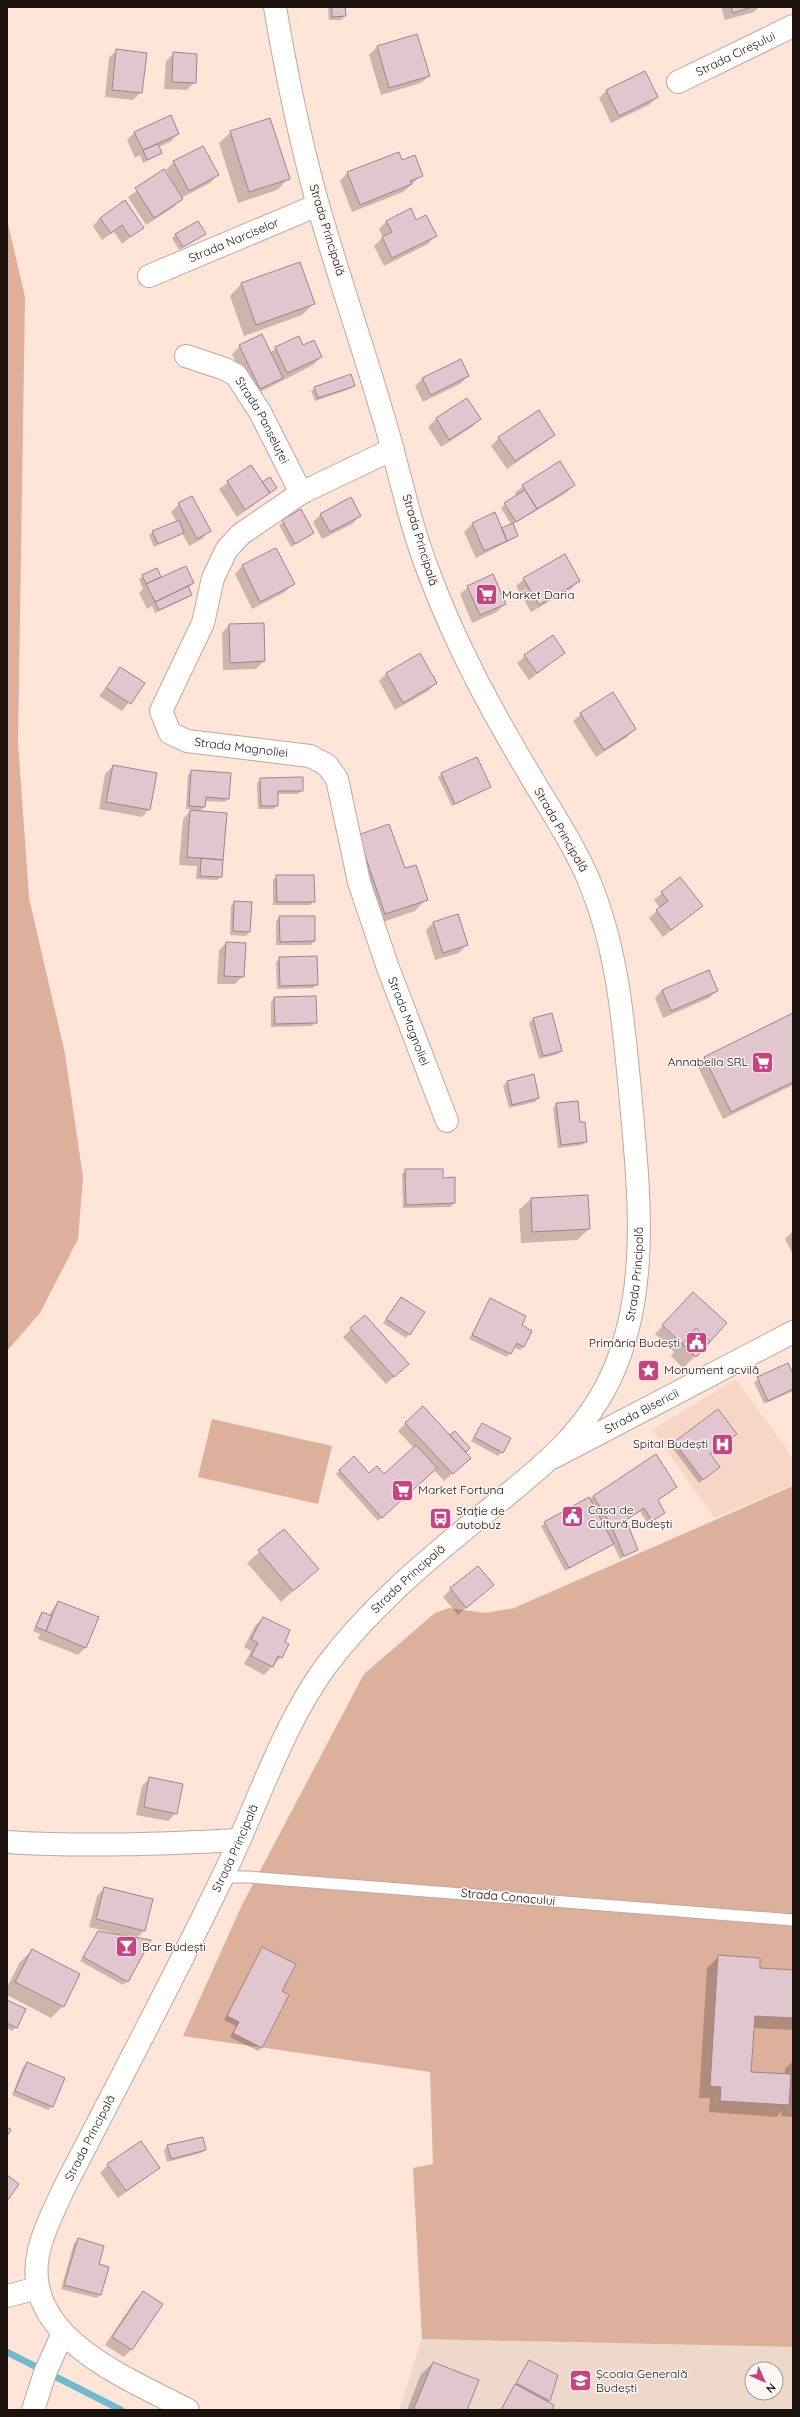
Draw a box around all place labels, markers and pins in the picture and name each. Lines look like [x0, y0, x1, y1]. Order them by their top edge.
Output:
supermarket icon: Market Daria [474, 582, 500, 608]
place label: Market Daria [502, 587, 574, 602]
supermarket icon: Annabella SRL [750, 1049, 776, 1075]
place label: Annabella SRL [668, 1054, 749, 1069]
public building icon: Primăria Budești [683, 1330, 709, 1356]
place label: Primăria Budești [589, 1335, 680, 1350]
place icon: Monument acvilă [636, 1357, 662, 1383]
place label: Monument acvilă [664, 1362, 759, 1377]
hospital icon: Spital Budești [710, 1431, 736, 1457]
place label: Spital Budești [633, 1436, 708, 1451]
supermarket icon: Market Fortuna [390, 1477, 416, 1503]
place label: Market Fortuna [418, 1482, 504, 1497]
place label: Casa de Cultură Budești [588, 1502, 672, 1531]
place label: Stație de autobuz [456, 1503, 505, 1532]
public building icon: Casa de Cultură Budești [560, 1504, 586, 1530]
bus stop icon: Stație de autobuz [428, 1505, 454, 1531]
bar icon: Bar Budești [113, 1934, 139, 1960]
place label: Bar Budești [142, 1939, 206, 1954]
place label: Școala Generală Budești [596, 2366, 687, 2395]
school or university icon: Școala Generală Budești [567, 2368, 593, 2394]

